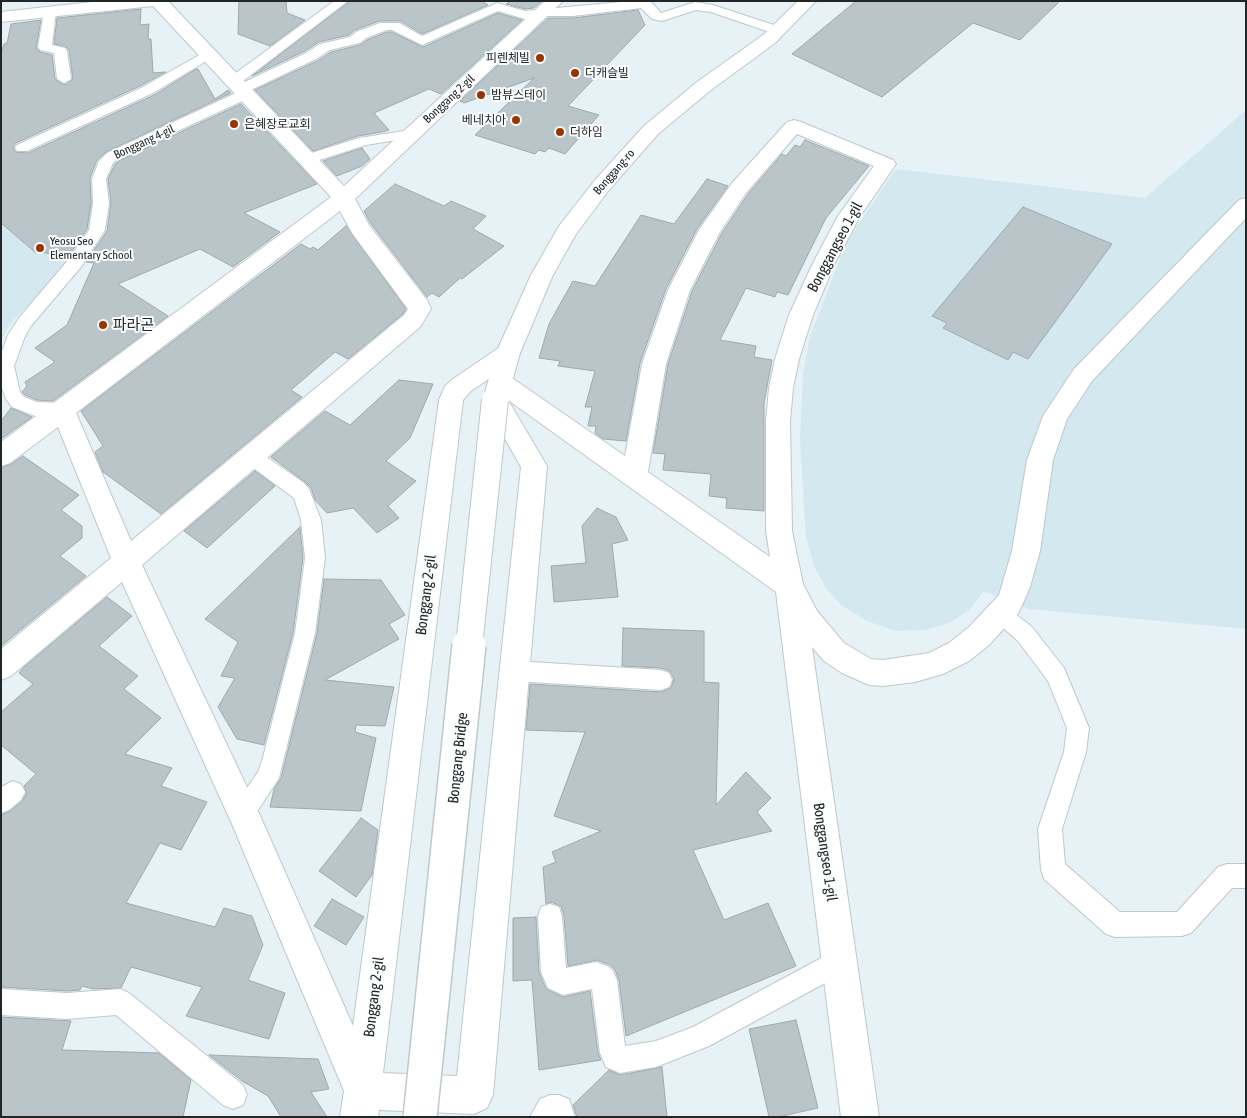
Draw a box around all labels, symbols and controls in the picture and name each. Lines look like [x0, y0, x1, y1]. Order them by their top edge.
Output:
place label: 피렌체빌 [486, 51, 530, 65]
marker: 피렌체빌 [534, 52, 546, 64]
place label: 더캐슬빌 [585, 66, 629, 80]
marker: 더캐슬빌 [569, 67, 581, 79]
street label: Bonggang 2-gil [420, 72, 478, 126]
place label: 밤뷰스테이 [491, 88, 546, 102]
marker: 밤뷰스테이 [475, 89, 487, 101]
place label: 베네치아 [462, 113, 506, 127]
marker: 베네치아 [510, 114, 522, 126]
place label: 은혜장로교회 [244, 117, 310, 131]
marker: 은혜장로교회 [228, 118, 240, 130]
street label: Bonggang 4-gil [112, 122, 176, 162]
place label: 더하임 [570, 125, 603, 139]
marker: 더하임 [554, 126, 566, 138]
street label: Bonggang-ro [590, 146, 638, 198]
street label: Bonggangseo 1-gil [804, 199, 866, 295]
place label: Yeosu Seo Elementary School [50, 234, 132, 262]
marker: Yeosu Seo Elementary School [34, 242, 46, 254]
place label: 파라곤 [113, 316, 154, 334]
marker: 파라곤 [97, 319, 109, 331]
street label: Bonggang 2-gil [412, 554, 440, 636]
street label: Bonggang Bridge [444, 712, 472, 804]
street label: Bonggangseo 1-gil [809, 801, 841, 903]
street label: Bonggang 2-gil [360, 956, 388, 1038]

